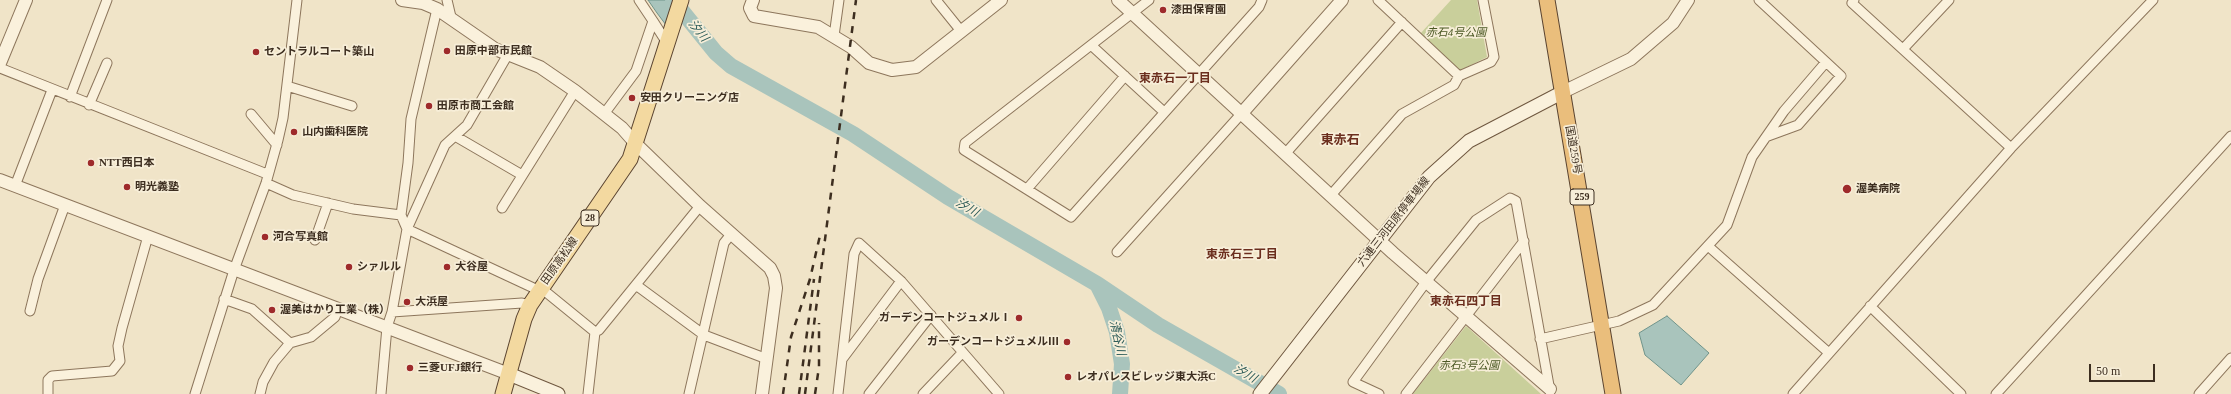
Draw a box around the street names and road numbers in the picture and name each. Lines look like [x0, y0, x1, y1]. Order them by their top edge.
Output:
street label: 国道259号 [1562, 124, 1584, 176]
street label: 六連三河田原停車場線 [1355, 175, 1433, 269]
road number: 259 [1570, 189, 1594, 205]
road number: 28 [581, 210, 599, 226]
street label: 田原高松線 [539, 235, 581, 287]

